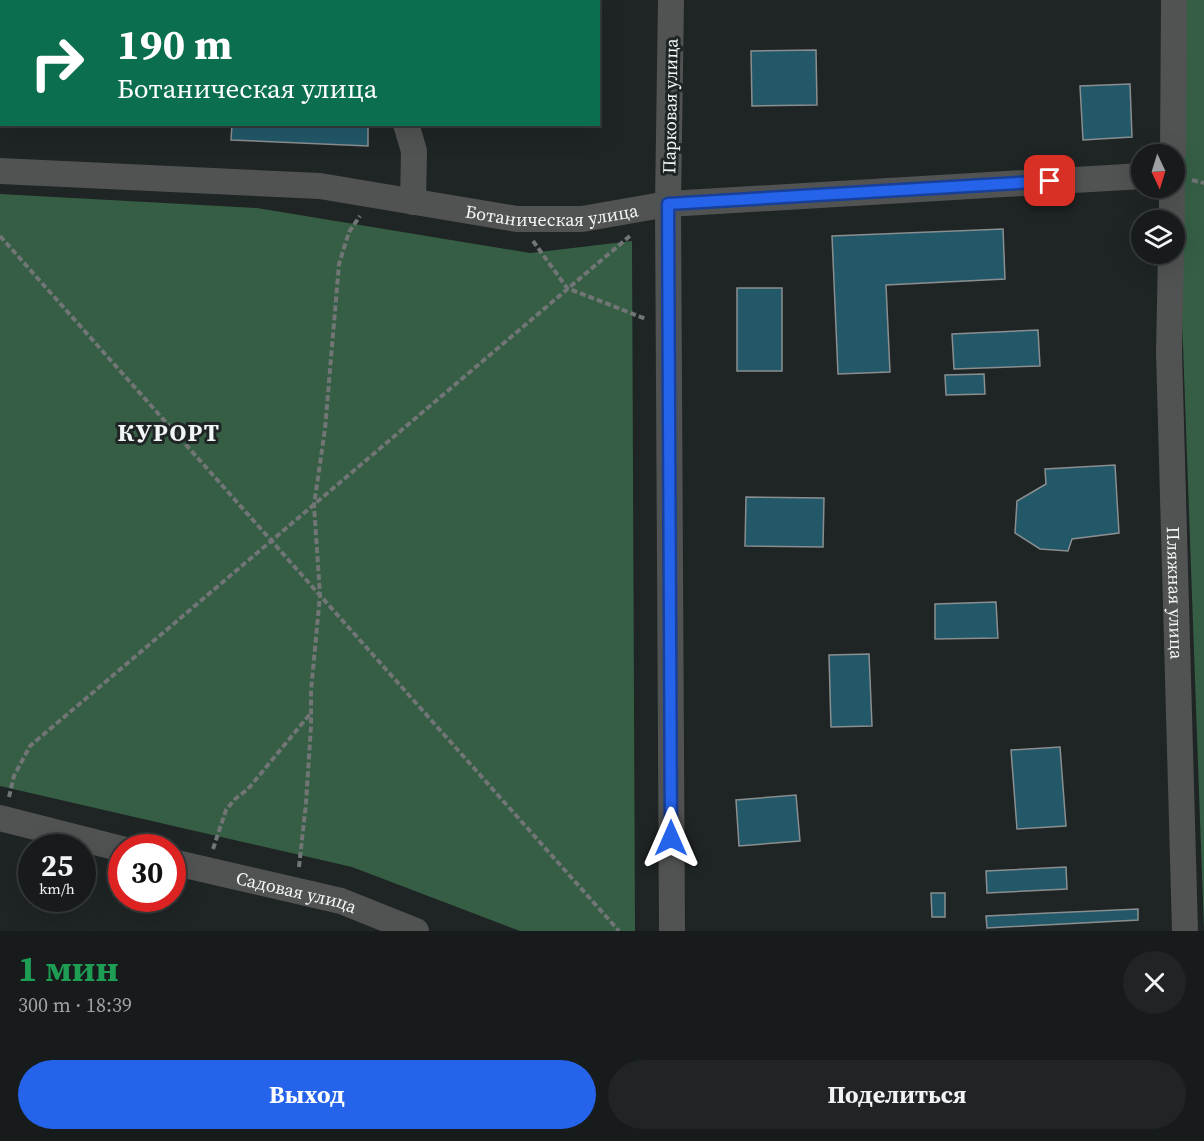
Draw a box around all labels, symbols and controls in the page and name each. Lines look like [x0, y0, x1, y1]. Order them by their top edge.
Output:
text: 190 m [117, 15, 232, 73]
icon: right [18, 24, 96, 102]
street label: Парковая улица [656, 37, 684, 174]
text: Ботаническая улица [117, 70, 377, 107]
north arrow [1131, 144, 1185, 198]
map controls [1131, 144, 1185, 264]
pin [1024, 155, 1075, 206]
icon: arrive [1033, 164, 1066, 197]
street label: Ботаническая улица [464, 197, 641, 232]
button: layers [1131, 210, 1185, 264]
district label: КУРОРТ [118, 416, 220, 449]
street label: Пляжная улица [1161, 526, 1190, 660]
position arrow [639, 806, 703, 870]
speed limit sign: 30 [108, 834, 186, 912]
text: 25 [41, 845, 73, 886]
street label: Садовая улица [234, 865, 362, 919]
text: km/h [39, 878, 75, 899]
text: 1 мин [18, 944, 119, 993]
button: close [1123, 951, 1186, 1014]
text: 300 m · 18:39 [18, 991, 132, 1019]
button: Выход [18, 1060, 596, 1129]
button: Поделиться [608, 1060, 1186, 1129]

